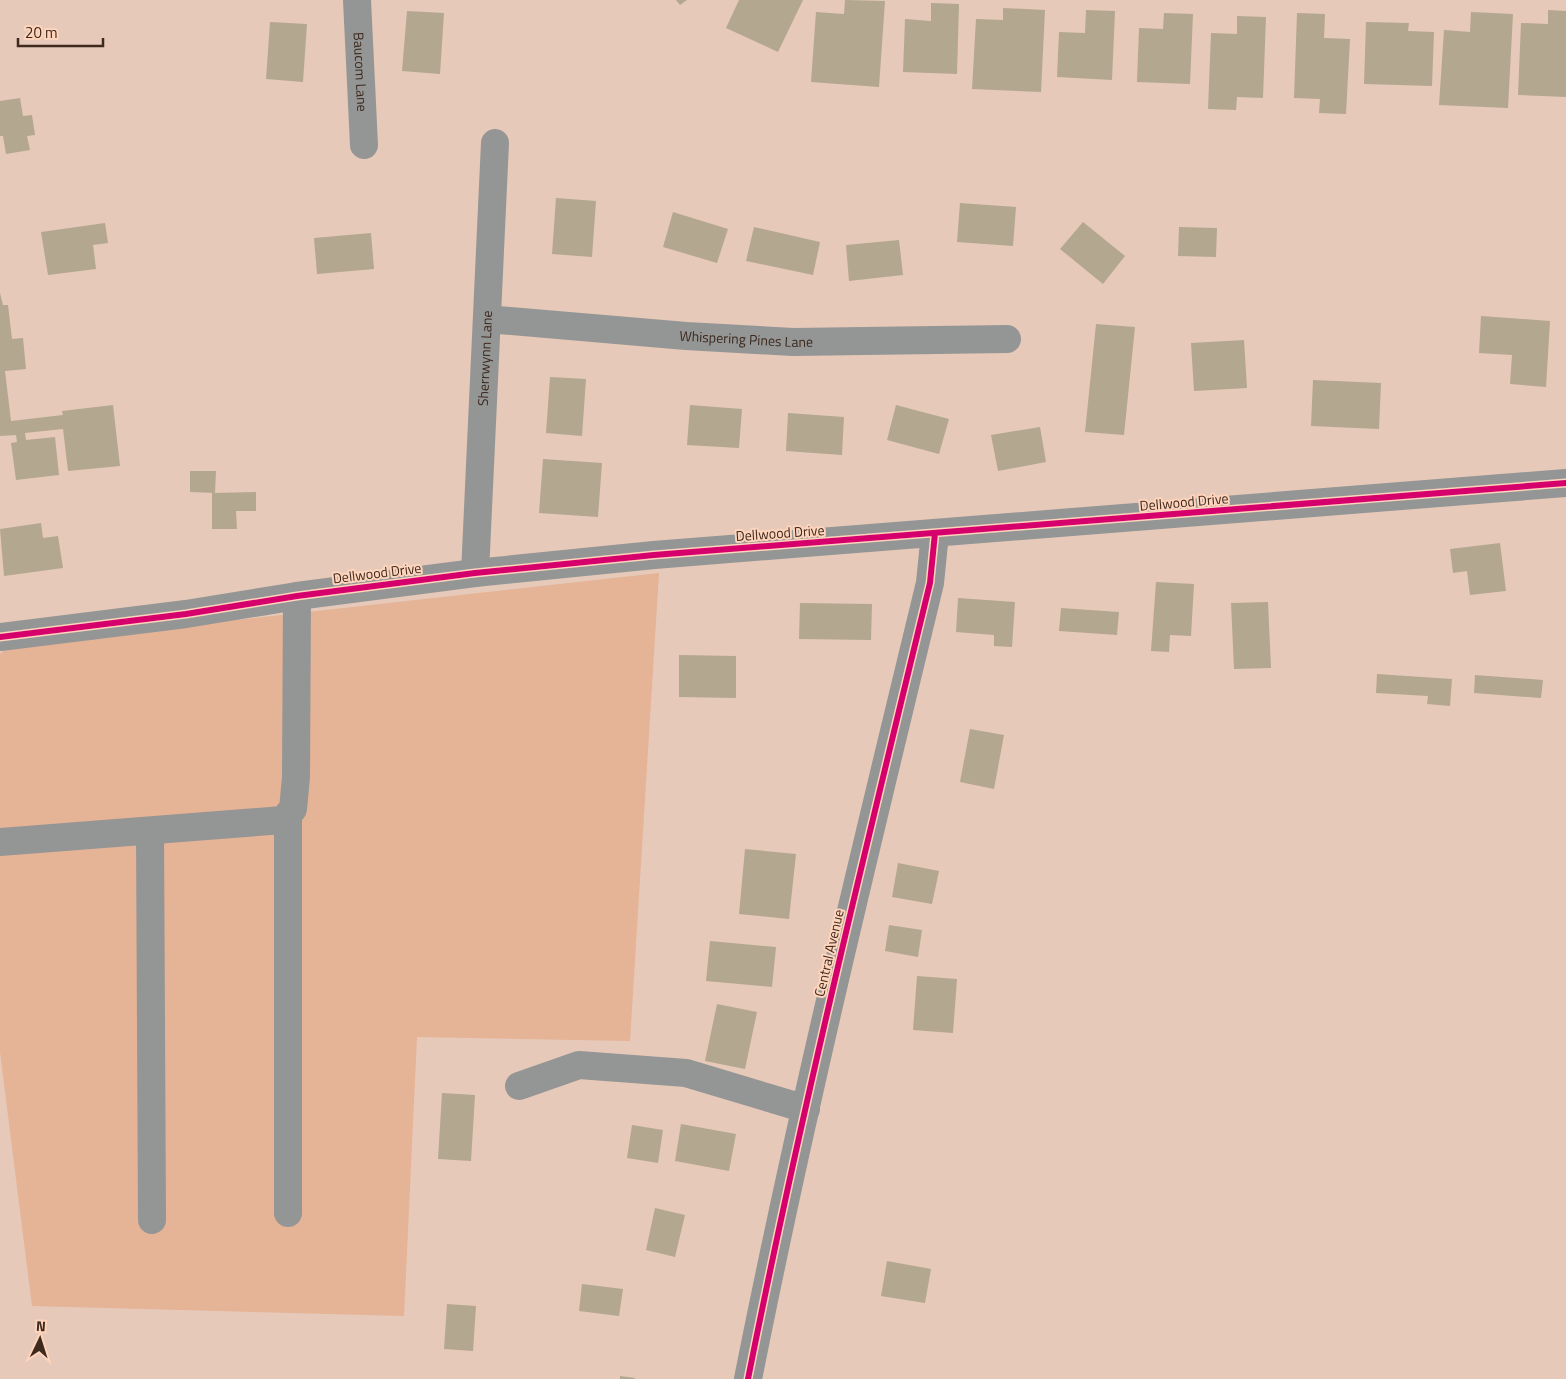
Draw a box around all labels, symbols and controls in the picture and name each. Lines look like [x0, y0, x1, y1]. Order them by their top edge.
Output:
scale bar [18, 15, 102, 47]
text: 20 m [25, 21, 58, 44]
street label: Baucom Lane [349, 32, 373, 112]
street label: Sherrwynn Lane [472, 310, 497, 407]
street label: Whispering Pines Lane [679, 324, 813, 352]
street label: Dellwood Drive [1139, 487, 1229, 516]
street label: Dellwood Drive [735, 519, 825, 546]
street label: Dellwood Drive [331, 557, 422, 588]
street label: Central Avenue [808, 907, 849, 999]
north arrow [15, 1314, 65, 1364]
text: N [35, 1315, 47, 1336]

